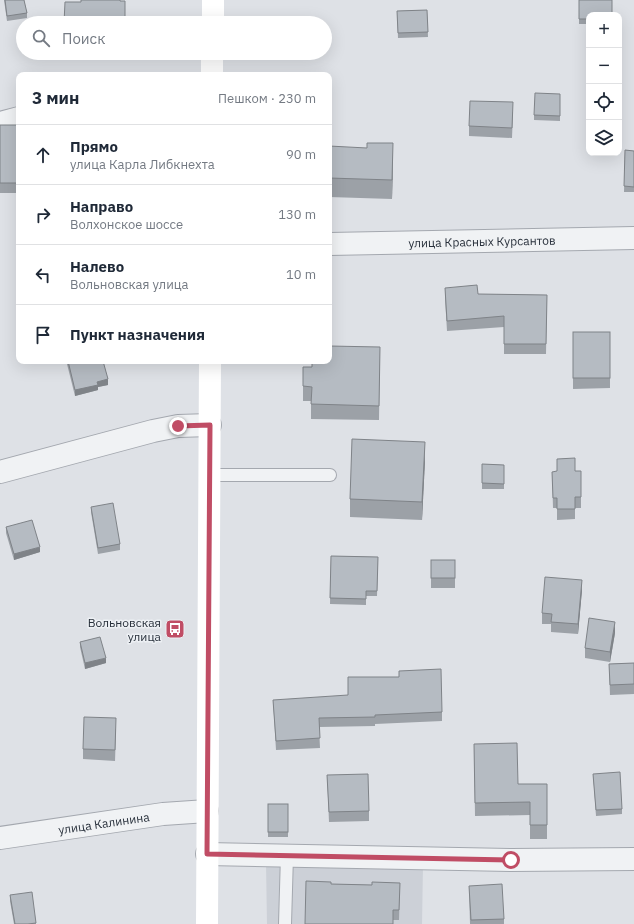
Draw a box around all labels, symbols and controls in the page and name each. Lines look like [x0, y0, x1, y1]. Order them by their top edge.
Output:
map controls [586, 12, 622, 156]
button: + [586, 12, 622, 48]
search box [16, 16, 332, 60]
icon: search [30, 27, 52, 49]
text: Поиск [62, 29, 105, 48]
button: − [586, 48, 622, 84]
button: locate [586, 84, 622, 120]
text: 3 мин [32, 87, 79, 109]
text: Пешком · 230 m [218, 90, 316, 107]
button: layers [586, 120, 622, 156]
text: Прямо [70, 137, 118, 156]
icon: ahead [32, 144, 54, 166]
text: 90 m [286, 146, 316, 163]
text: улица Карла Либкнехта [70, 156, 215, 173]
text: Направо [70, 197, 133, 216]
icon: right [32, 204, 54, 226]
text: 130 m [278, 206, 316, 223]
text: Волхонское шоссе [70, 216, 183, 233]
street label: улица Красных Курсантов [408, 232, 556, 250]
text: Налево [70, 257, 124, 276]
icon: left [32, 264, 54, 286]
text: 10 m [286, 266, 316, 283]
text: Вольновская улица [70, 276, 189, 293]
icon: arrive [32, 324, 54, 346]
text: Пункт назначения [70, 325, 205, 344]
route end [169, 417, 187, 435]
place label: Вольновская улица [88, 615, 162, 644]
bus stop icon: Вольновская улица [164, 618, 186, 640]
street label: улица Калинина [57, 809, 151, 837]
route start [502, 851, 520, 869]

